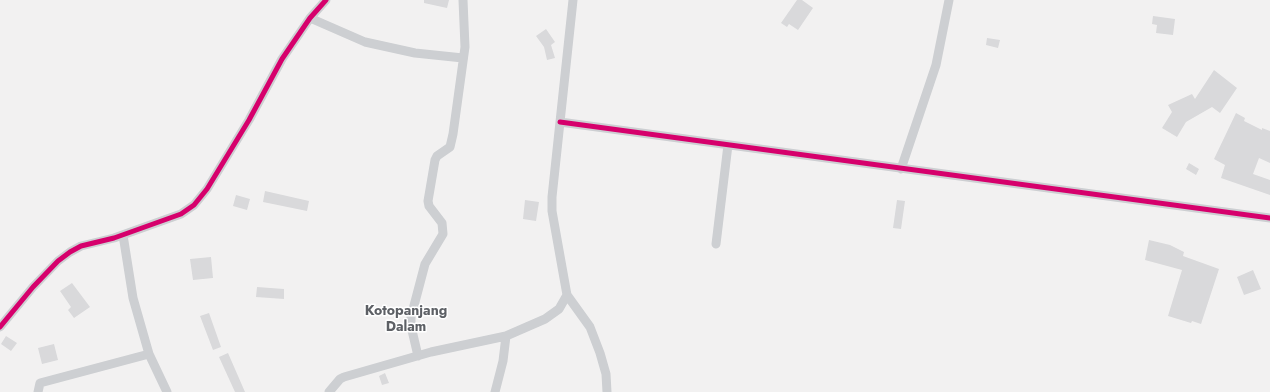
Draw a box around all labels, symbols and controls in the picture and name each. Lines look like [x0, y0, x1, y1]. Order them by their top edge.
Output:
district label: Kotopanjang Dalam [365, 304, 447, 336]

